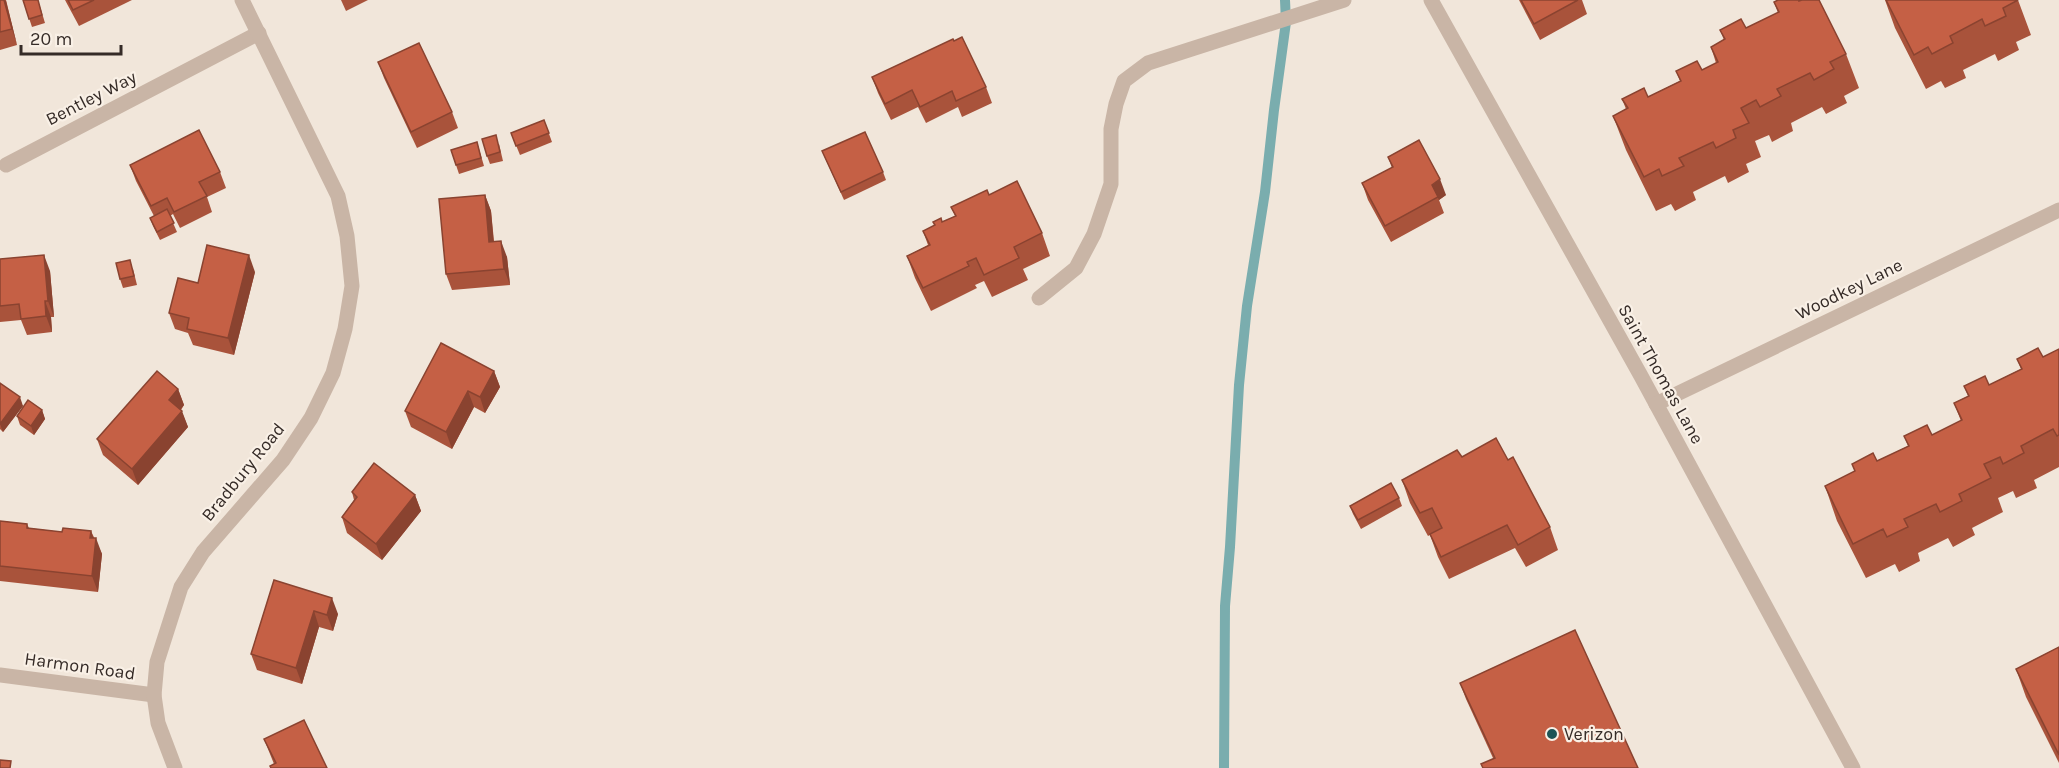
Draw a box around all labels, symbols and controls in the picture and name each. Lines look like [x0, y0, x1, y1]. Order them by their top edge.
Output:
scale bar [21, 18, 122, 56]
text: 20 m [30, 28, 72, 50]
street label: Bentley Way [42, 65, 141, 130]
street label: Woodkey Lane [1792, 254, 1906, 324]
street label: Saint Thomas Lane [1613, 300, 1709, 448]
street label: Bradbury Road [197, 418, 289, 526]
street label: Harmon Road [23, 647, 137, 685]
place label: Verizon [1564, 723, 1624, 745]
marker: Verizon [1545, 727, 1559, 741]

